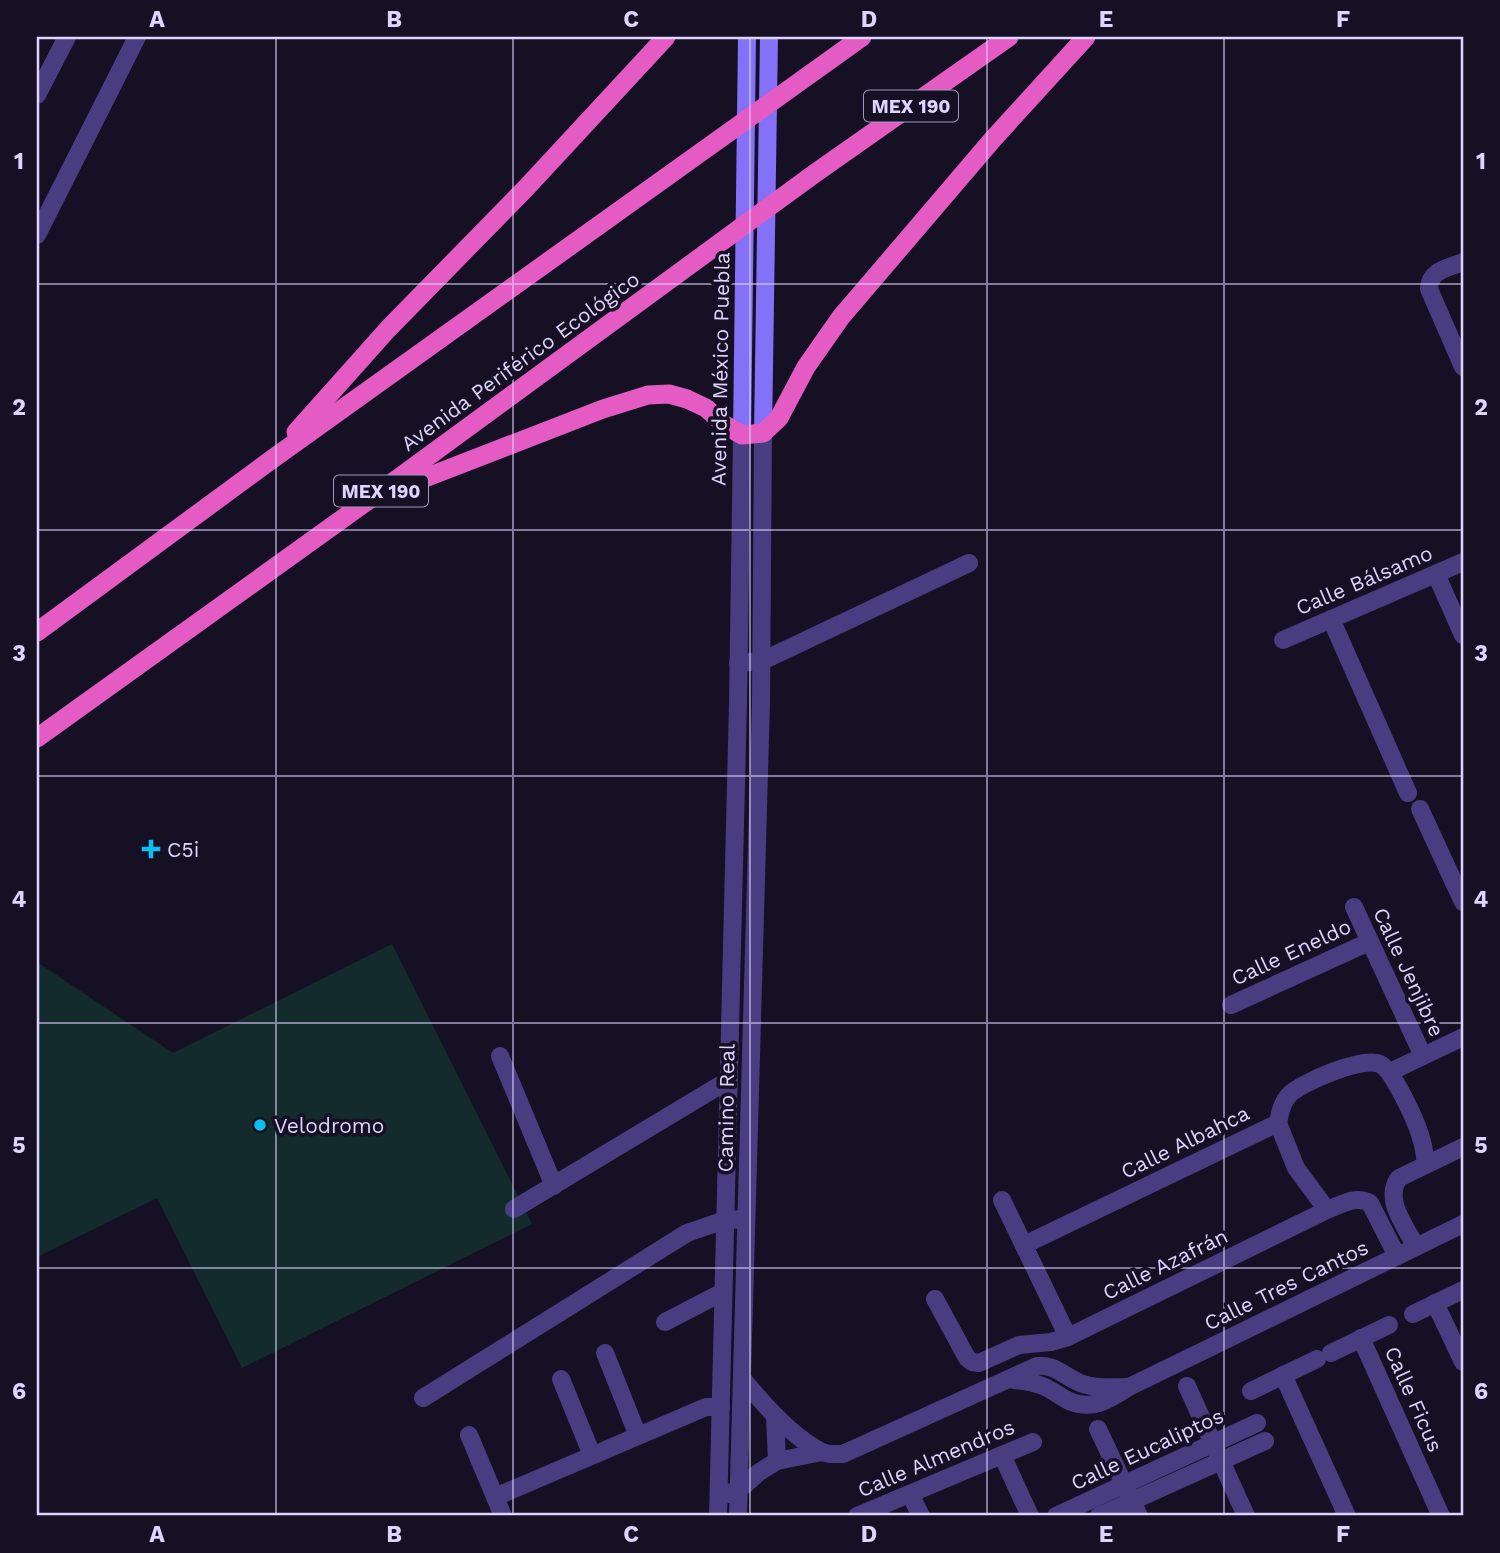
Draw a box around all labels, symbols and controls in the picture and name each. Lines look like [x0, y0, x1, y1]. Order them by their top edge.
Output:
text: A [149, 6, 165, 33]
text: B [386, 6, 402, 33]
text: C [623, 6, 639, 33]
text: D [861, 6, 877, 33]
text: E [1099, 6, 1113, 33]
text: F [1336, 6, 1350, 33]
road number: MEX 190 [864, 90, 958, 122]
text: 1 [14, 148, 24, 175]
text: 1 [1476, 148, 1486, 175]
street label: Avenida México Puebla [705, 252, 735, 486]
street label: Avenida Periférico Ecológico [396, 266, 644, 456]
text: 2 [12, 394, 26, 421]
text: 2 [1474, 394, 1488, 421]
road number: MEX 190 [334, 476, 428, 506]
street label: Calle Bálsamo [1292, 540, 1436, 620]
text: 3 [12, 640, 26, 667]
text: 3 [1474, 640, 1488, 667]
place label: C5i [167, 837, 199, 862]
marker: C5i [141, 839, 161, 859]
text: 4 [12, 886, 27, 913]
text: 4 [1474, 886, 1489, 913]
street label: Calle Jenjibre [1368, 904, 1450, 1040]
street label: Calle Eneldo [1227, 913, 1355, 991]
street label: Camino Real [712, 1043, 740, 1173]
street label: Calle Albahca [1117, 1100, 1253, 1184]
place label: Velodromo [274, 1113, 384, 1138]
marker: Velodromo [252, 1117, 268, 1133]
text: 5 [12, 1132, 26, 1159]
text: 5 [1474, 1132, 1488, 1159]
street label: Calle Azafrán [1098, 1223, 1232, 1305]
street label: Calle Tres Cantos [1200, 1234, 1372, 1336]
street label: Calle Ficus [1380, 1342, 1448, 1456]
text: 6 [12, 1378, 26, 1405]
text: 6 [1474, 1378, 1488, 1405]
street label: Calle Eucaliptos [1067, 1403, 1227, 1495]
street label: Calle Almendros [854, 1414, 1018, 1502]
text: A [149, 1521, 165, 1548]
text: B [386, 1521, 402, 1548]
text: C [623, 1521, 639, 1548]
text: D [861, 1521, 877, 1548]
text: E [1099, 1521, 1113, 1548]
text: F [1336, 1521, 1350, 1548]

